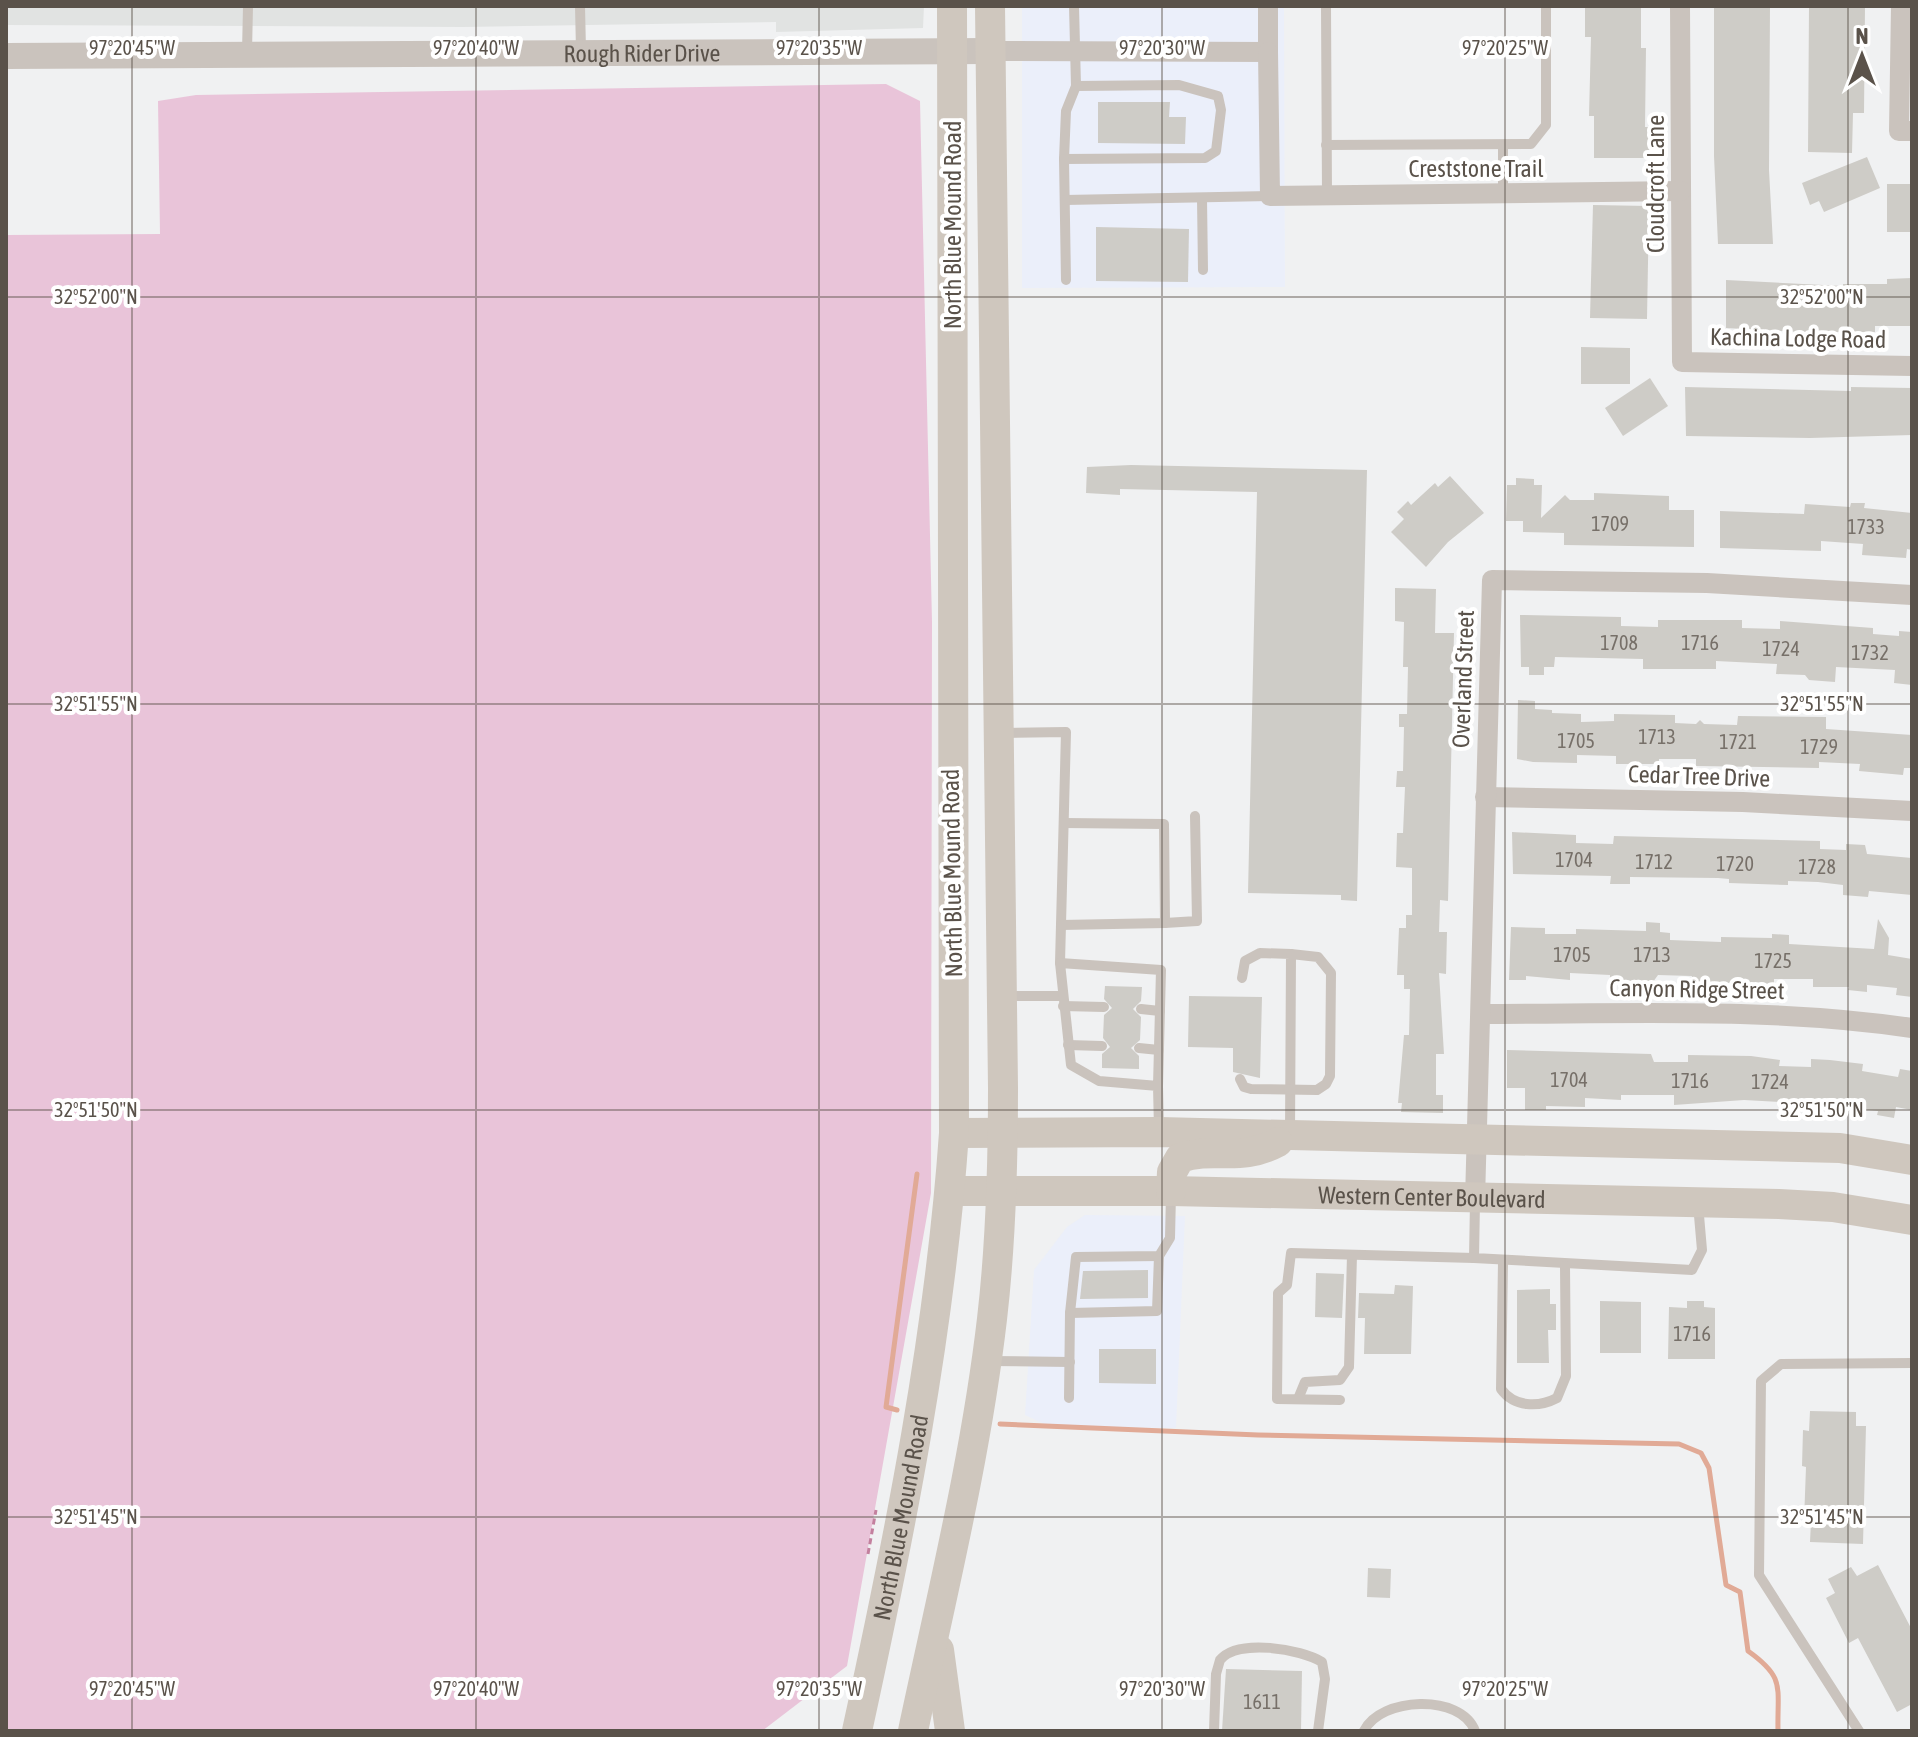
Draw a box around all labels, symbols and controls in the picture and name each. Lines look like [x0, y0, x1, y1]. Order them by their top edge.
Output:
north arrow [1822, 16, 1902, 96]
text: N [1856, 23, 1868, 49]
text: 97°20'45"W [89, 36, 176, 59]
text: 97°20'40"W [433, 36, 520, 59]
text: 97°20'35"W [776, 36, 863, 59]
text: 97°20'30"W [1119, 36, 1206, 59]
text: 97°20'25"W [1462, 36, 1549, 59]
street label: Rough Rider Drive [563, 39, 721, 67]
street label: Cloudcroft Lane [1642, 115, 1669, 253]
street label: North Blue Mound Road [939, 121, 966, 329]
street label: Creststone Trail [1408, 155, 1544, 182]
text: 32°52'00"N [54, 285, 138, 308]
text: 32°52'00"N [1780, 285, 1864, 308]
street label: Kachina Lodge Road [1710, 323, 1886, 353]
house number: 1709 [1591, 512, 1629, 535]
house number: 1733 [1847, 515, 1885, 538]
street label: Overland Street [1447, 609, 1479, 748]
house number: 1708 [1600, 631, 1638, 654]
house number: 1716 [1681, 631, 1719, 654]
house number: 1724 [1762, 637, 1800, 660]
house number: 1732 [1851, 641, 1889, 664]
text: 32°51'55"N [54, 692, 138, 715]
text: 32°51'55"N [1780, 692, 1864, 715]
house number: 1713 [1638, 725, 1676, 748]
house number: 1705 [1557, 729, 1595, 752]
house number: 1721 [1719, 730, 1757, 753]
house number: 1729 [1800, 735, 1838, 758]
street label: Cedar Tree Drive [1627, 760, 1771, 792]
street label: North Blue Mound Road [937, 768, 967, 978]
house number: 1704 [1555, 848, 1593, 871]
house number: 1712 [1635, 850, 1673, 873]
house number: 1720 [1716, 852, 1754, 875]
house number: 1728 [1798, 855, 1836, 878]
house number: 1705 [1553, 943, 1591, 966]
house number: 1713 [1633, 943, 1671, 966]
house number: 1725 [1754, 949, 1792, 972]
street label: Canyon Ridge Street [1609, 974, 1785, 1004]
house number: 1704 [1550, 1068, 1588, 1091]
house number: 1716 [1671, 1069, 1709, 1092]
house number: 1724 [1751, 1070, 1789, 1093]
text: 32°51'50"N [54, 1098, 138, 1121]
text: 32°51'50"N [1780, 1098, 1864, 1121]
street label: Western Center Boulevard [1318, 1181, 1546, 1213]
house number: 1716 [1673, 1322, 1711, 1345]
street label: North Blue Mound Road [867, 1412, 933, 1623]
text: 32°51'45"N [54, 1505, 138, 1528]
text: 32°51'45"N [1780, 1505, 1864, 1528]
text: 97°20'45"W [89, 1677, 176, 1700]
text: 97°20'40"W [433, 1677, 520, 1700]
text: 97°20'35"W [776, 1677, 863, 1700]
text: 97°20'30"W [1119, 1677, 1206, 1700]
text: 97°20'25"W [1462, 1677, 1549, 1700]
house number: 1611 [1243, 1690, 1281, 1713]

